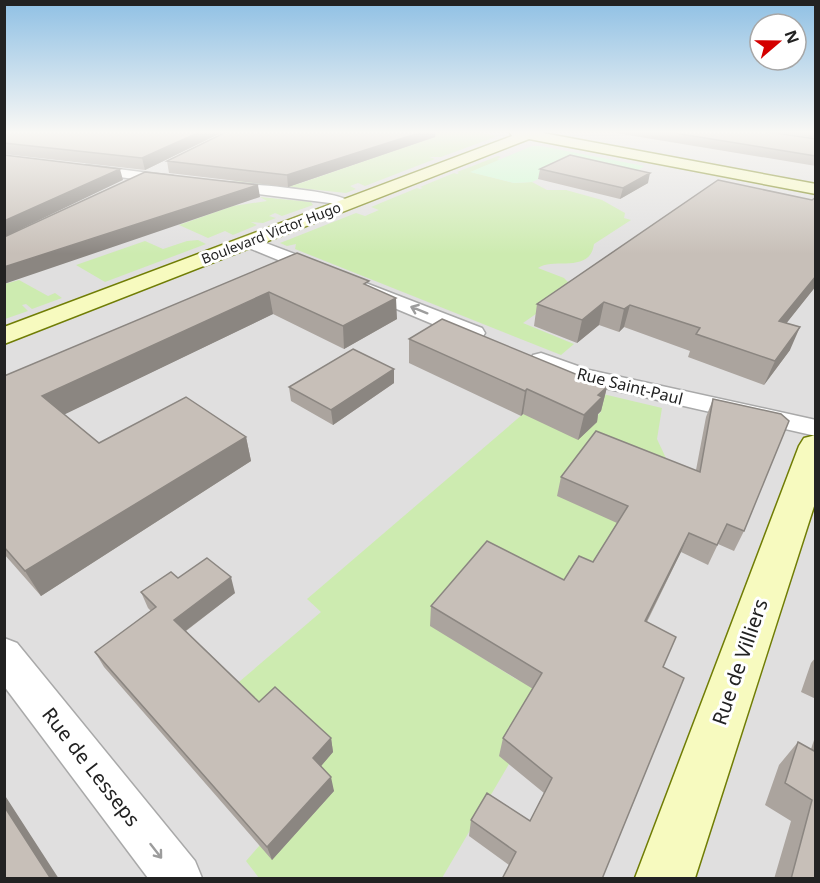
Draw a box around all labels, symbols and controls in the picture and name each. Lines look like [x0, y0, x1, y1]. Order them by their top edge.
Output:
north arrow [748, 12, 808, 72]
text: N [780, 27, 805, 47]
street label: Boulevard Victor Hugo [198, 197, 343, 268]
one-way arrow [410, 304, 428, 315]
street label: Rue Saint-Paul [575, 362, 685, 410]
street label: Rue de Villiers [705, 595, 774, 729]
street label: Rue de Lesseps [36, 702, 146, 832]
one-way arrow [150, 843, 163, 859]

